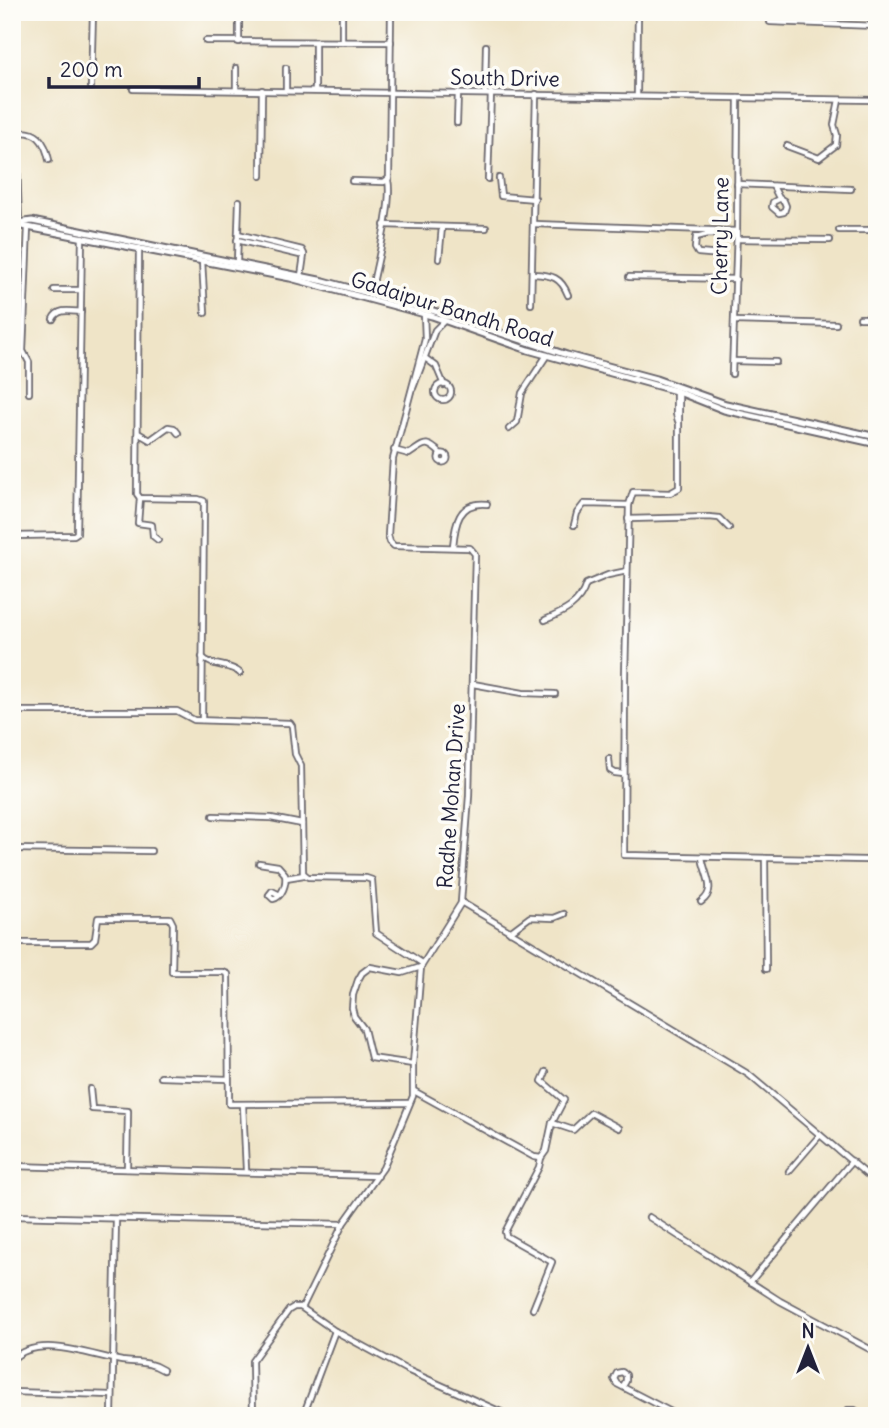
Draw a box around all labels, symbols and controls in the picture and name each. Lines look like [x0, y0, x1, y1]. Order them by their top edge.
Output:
scale bar [49, 46, 200, 90]
text: 200 m [60, 56, 123, 83]
street label: South Drive [450, 64, 560, 92]
street label: Cherry Lane [705, 177, 735, 295]
street label: Gadaipur Bandh Road [347, 265, 557, 353]
street label: Radhe Mohan Drive [431, 703, 471, 889]
north arrow [774, 1312, 844, 1382]
text: N [801, 1319, 815, 1343]

